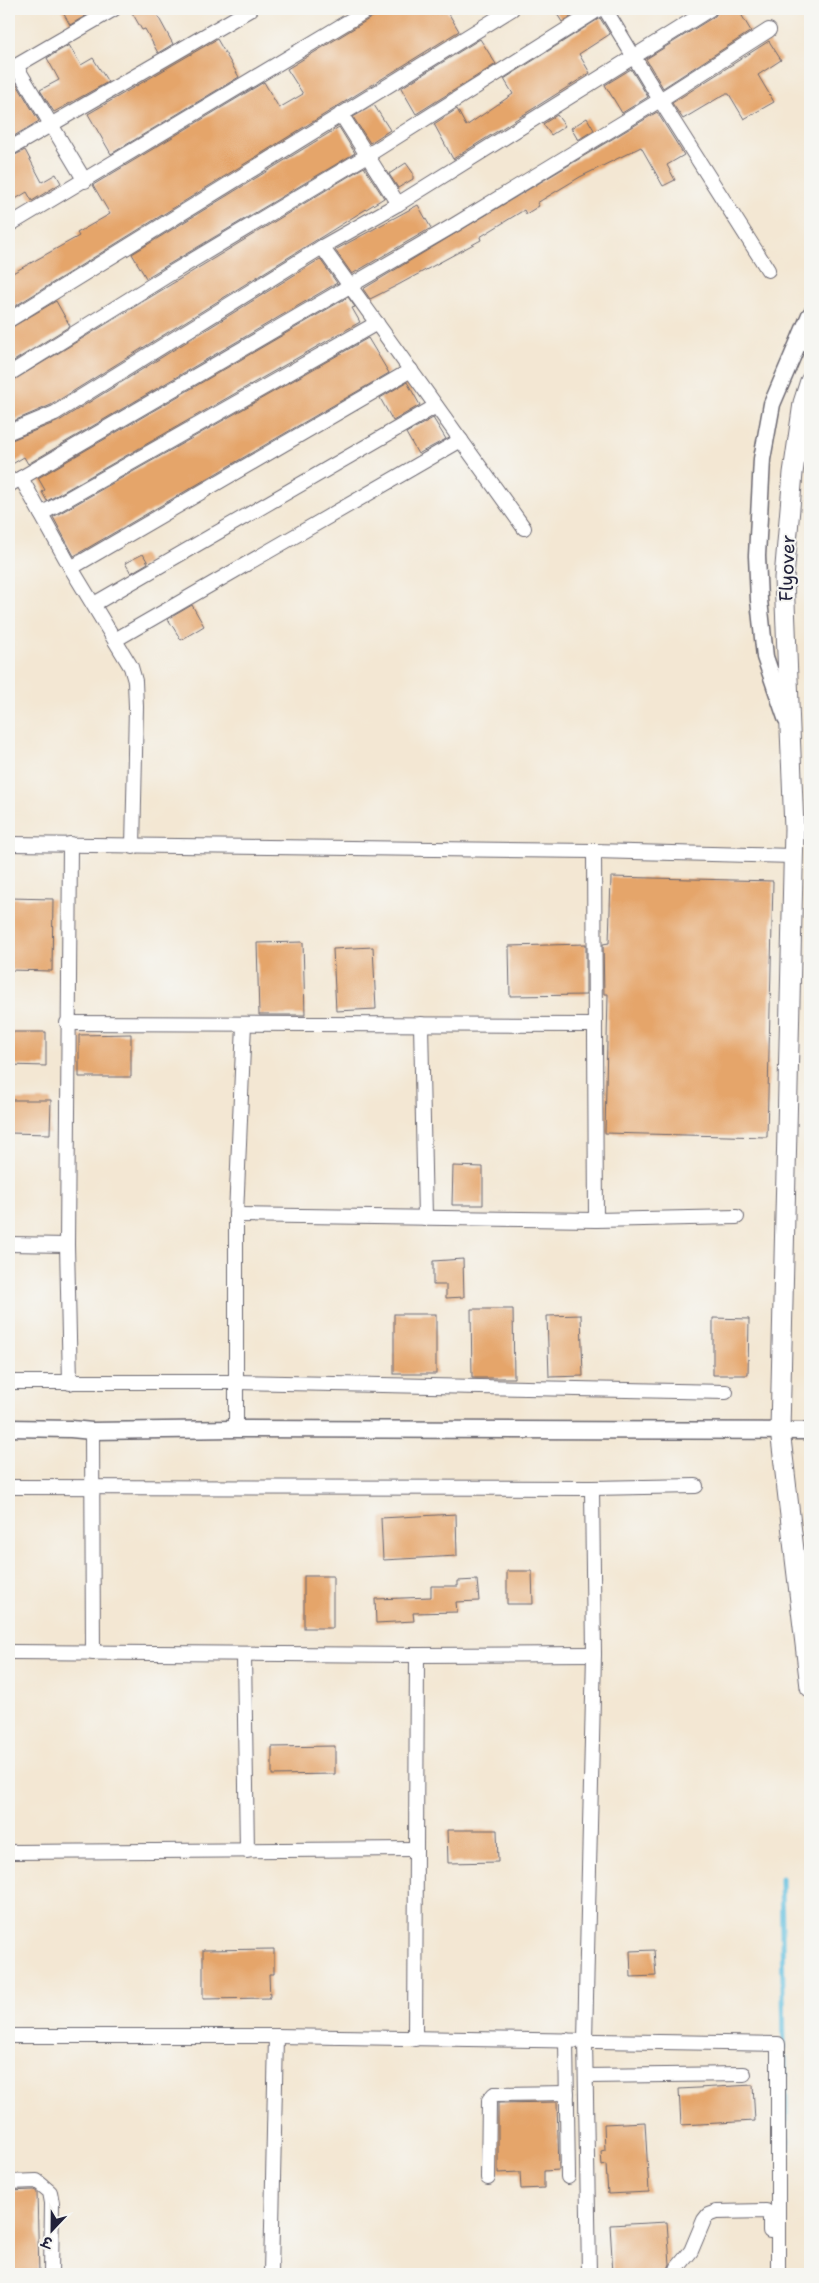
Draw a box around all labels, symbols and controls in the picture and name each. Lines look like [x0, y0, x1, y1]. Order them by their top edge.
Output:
street label: Flyover [773, 534, 801, 602]
north arrow [28, 2206, 78, 2256]
text: उ [38, 2231, 57, 2253]

